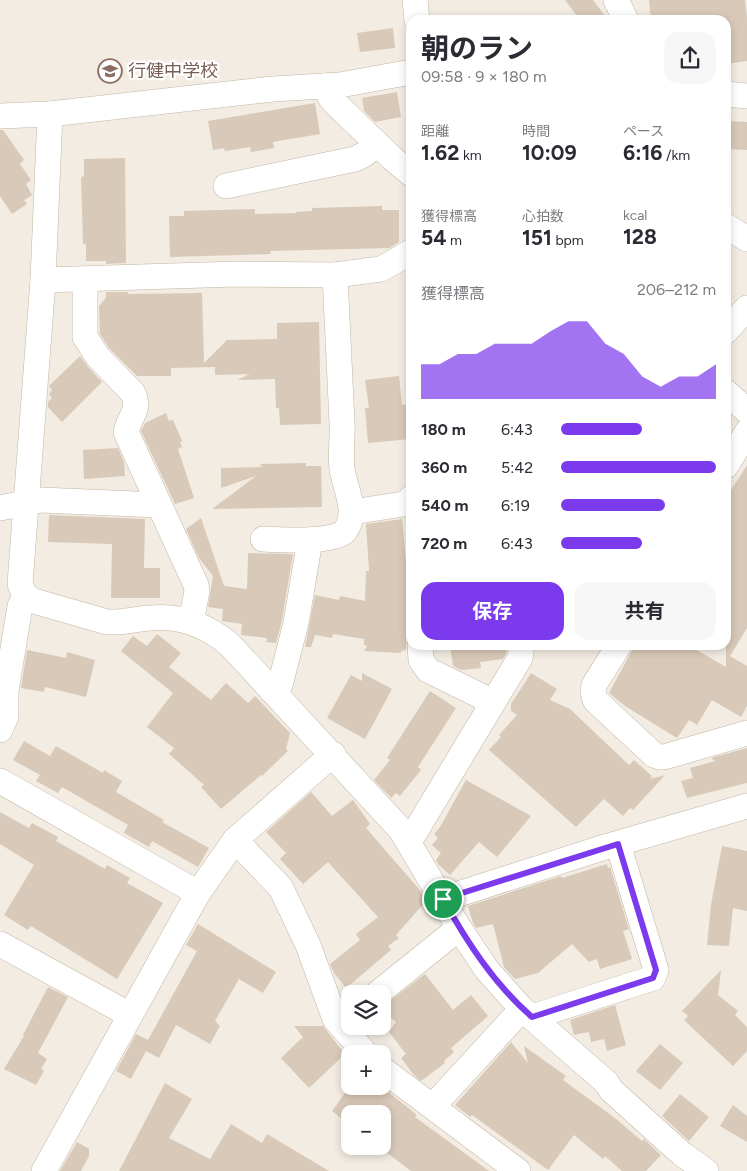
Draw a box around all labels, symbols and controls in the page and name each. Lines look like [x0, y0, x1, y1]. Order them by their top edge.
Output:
text: 朝のラン [421, 31, 533, 65]
button: share [664, 32, 716, 84]
school or university icon: 行健中学校 [97, 58, 123, 84]
place label: 行健中学校 [128, 60, 218, 82]
text: 09:58 · 9 × 180 m [421, 67, 547, 86]
text: 距離 [421, 123, 449, 140]
text: 時間 [522, 123, 550, 140]
text: ペース [623, 123, 664, 140]
text: 1.62 [421, 140, 459, 165]
text: 10:09 [522, 140, 577, 165]
text: 6:16 [623, 140, 663, 165]
text: km [459, 147, 482, 164]
text: /km [663, 147, 690, 164]
text: kcal [623, 207, 647, 224]
text: 獲得標高 [421, 208, 477, 225]
text: 心拍数 [522, 208, 564, 225]
text: 128 [623, 224, 657, 249]
text: 54 [421, 225, 447, 250]
text: 151 [522, 225, 552, 250]
text: m [447, 232, 462, 249]
text: bpm [552, 232, 584, 249]
text: 206–212 m [637, 280, 716, 299]
text: 獲得標高 [421, 284, 485, 303]
text: 180 m [421, 420, 466, 439]
text: 6:43 [501, 420, 533, 439]
text: 360 m [421, 458, 467, 477]
text: 5:42 [501, 458, 533, 477]
text: 540 m [421, 496, 469, 515]
text: 6:19 [501, 496, 530, 515]
text: 720 m [421, 534, 467, 553]
text: 6:43 [501, 534, 533, 553]
button: 保存 [421, 582, 564, 640]
button: 共有 [574, 582, 716, 640]
pin [422, 878, 464, 920]
icon: arrive [429, 885, 457, 913]
map controls [341, 985, 391, 1155]
button: layers [341, 985, 391, 1035]
button: + [341, 1045, 391, 1095]
button: − [341, 1105, 391, 1155]

